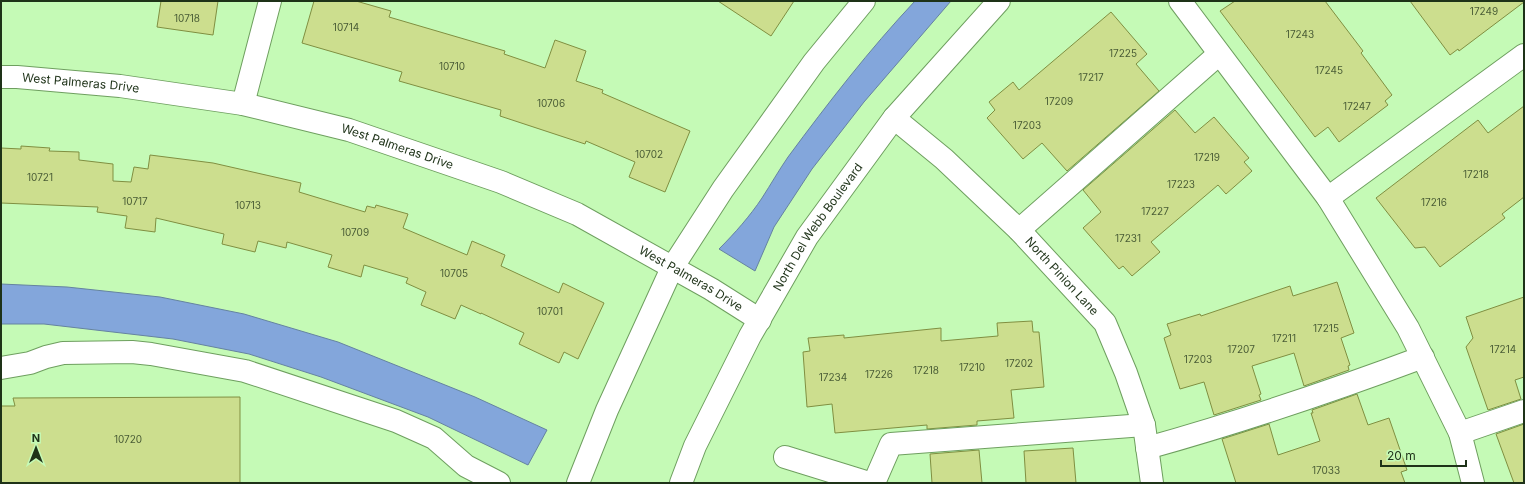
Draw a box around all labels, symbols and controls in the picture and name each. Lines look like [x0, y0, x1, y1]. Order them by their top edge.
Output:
house number: 17249 [1470, 5, 1498, 17]
house number: 10718 [174, 12, 200, 24]
house number: 10714 [333, 21, 359, 33]
house number: 17243 [1286, 28, 1314, 40]
house number: 17225 [1109, 47, 1137, 59]
house number: 10710 [439, 60, 465, 72]
house number: 17245 [1315, 64, 1343, 76]
street label: West Palmeras Drive [22, 69, 140, 96]
house number: 17217 [1078, 71, 1104, 83]
house number: 17209 [1045, 95, 1073, 107]
house number: 10706 [537, 97, 565, 109]
house number: 17247 [1343, 100, 1371, 112]
house number: 17203 [1013, 119, 1041, 131]
street label: West Palmeras Drive [340, 120, 456, 172]
house number: 10702 [635, 148, 663, 160]
house number: 17219 [1194, 151, 1220, 163]
street label: North Del Webb Boulevard [770, 160, 865, 293]
house number: 17218 [1463, 168, 1489, 180]
house number: 10721 [27, 171, 53, 183]
house number: 17223 [1167, 178, 1195, 190]
house number: 10717 [122, 195, 148, 207]
house number: 17216 [1421, 196, 1447, 208]
house number: 10713 [235, 199, 261, 211]
house number: 17227 [1141, 205, 1169, 217]
house number: 10709 [341, 226, 369, 238]
house number: 17231 [1115, 232, 1141, 244]
street label: North Pinion Lane [1022, 234, 1102, 318]
street label: West Palmeras Drive [637, 242, 746, 314]
house number: 10705 [440, 267, 468, 279]
house number: 10701 [537, 305, 563, 317]
house number: 17215 [1313, 322, 1339, 334]
house number: 17211 [1272, 332, 1296, 344]
house number: 17207 [1227, 343, 1255, 355]
house number: 17214 [1490, 343, 1516, 355]
house number: 17203 [1184, 353, 1212, 365]
house number: 17202 [1005, 357, 1033, 369]
house number: 17210 [959, 361, 985, 373]
house number: 17218 [913, 364, 939, 376]
house number: 17226 [865, 368, 893, 380]
house number: 17234 [819, 371, 847, 383]
north arrow [16, 428, 56, 468]
text: N [32, 431, 40, 445]
house number: 10720 [114, 433, 142, 445]
scale bar [1381, 442, 1466, 468]
text: 20 m [1387, 448, 1416, 463]
house number: 17033 [1312, 464, 1340, 476]

